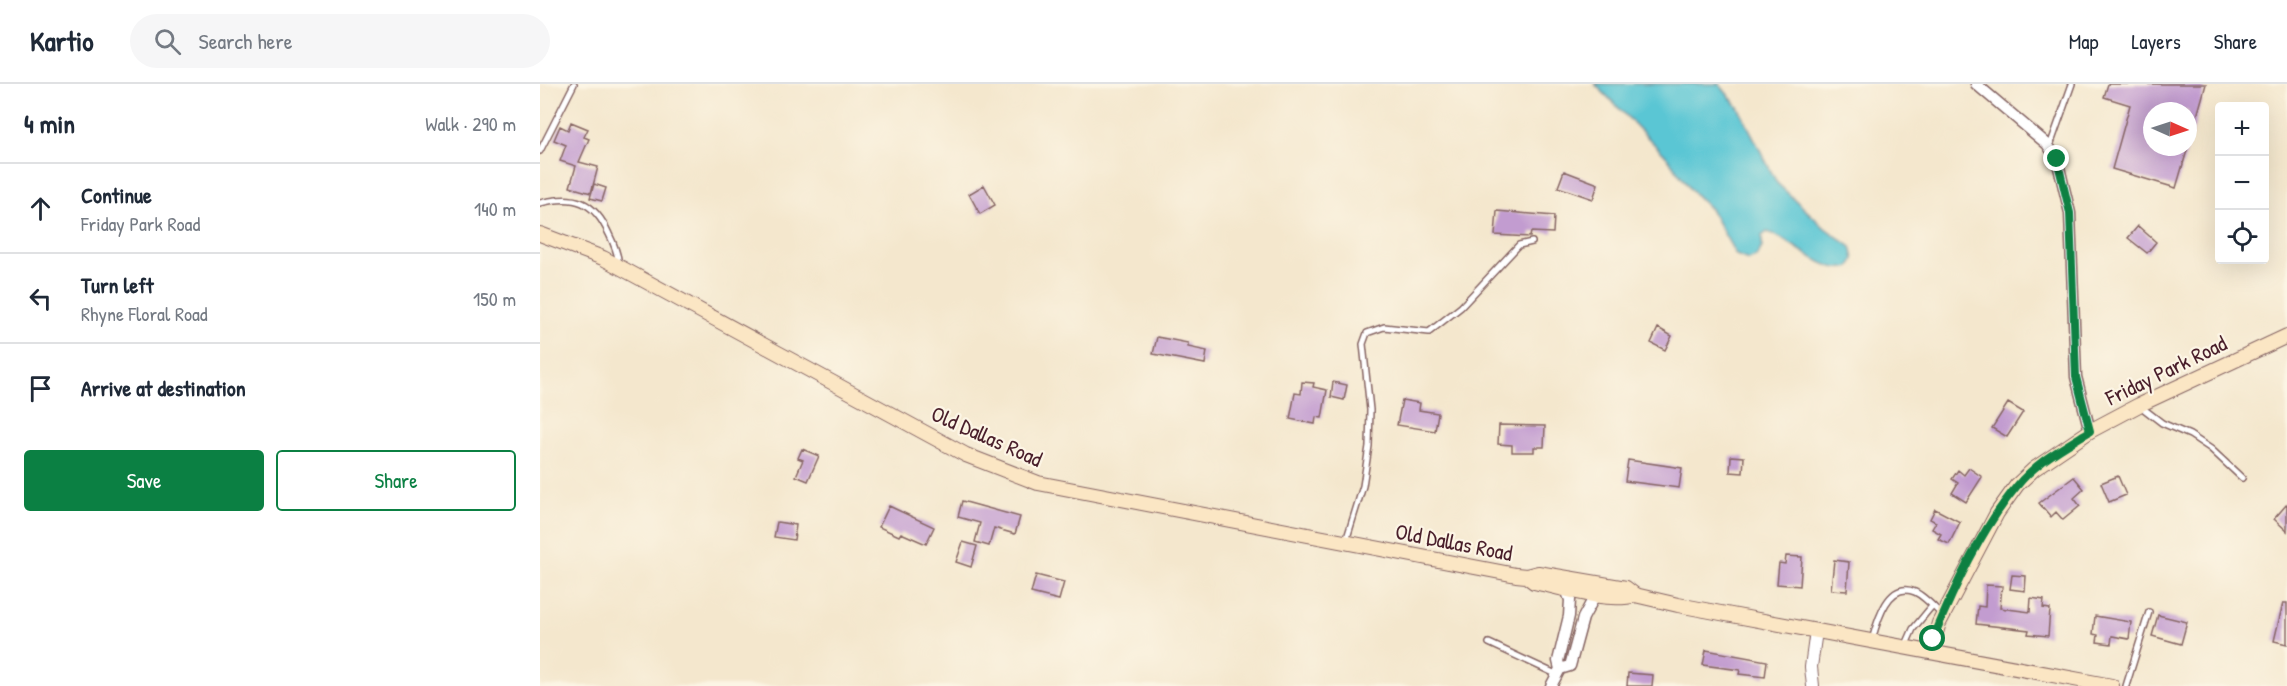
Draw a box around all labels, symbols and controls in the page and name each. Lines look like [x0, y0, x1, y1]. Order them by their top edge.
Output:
search box [130, 14, 550, 68]
text: Kartio [30, 22, 94, 60]
icon: search [151, 25, 184, 58]
text: Search here [199, 26, 293, 56]
text: Map [2069, 27, 2098, 56]
text: Layers [2131, 27, 2181, 56]
text: Share [2214, 27, 2257, 56]
north arrow [2143, 102, 2197, 156]
map controls [2215, 102, 2269, 264]
button: + [2215, 102, 2269, 156]
text: 4 min [24, 106, 75, 141]
text: Walk · 290 m [425, 110, 516, 137]
route end [2043, 145, 2069, 171]
button: − [2215, 156, 2269, 210]
text: Continue [81, 180, 152, 210]
icon: ahead [24, 192, 57, 225]
text: 140 m [474, 195, 516, 222]
text: Friday Park Road [81, 210, 200, 237]
button: locate [2215, 210, 2269, 264]
text: Turn left [81, 270, 154, 300]
icon: left [24, 282, 57, 315]
text: 150 m [473, 285, 516, 312]
text: Rhyne Floral Road [81, 300, 208, 327]
street label: Friday Park Road [2100, 328, 2232, 413]
icon: arrive [24, 372, 57, 405]
text: Arrive at destination [81, 373, 246, 403]
street label: Old Dallas Road [927, 398, 1048, 474]
button: Save [24, 450, 264, 511]
button: Share [276, 450, 516, 511]
street label: Old Dallas Road [1393, 516, 1515, 568]
route start [1919, 625, 1945, 651]

